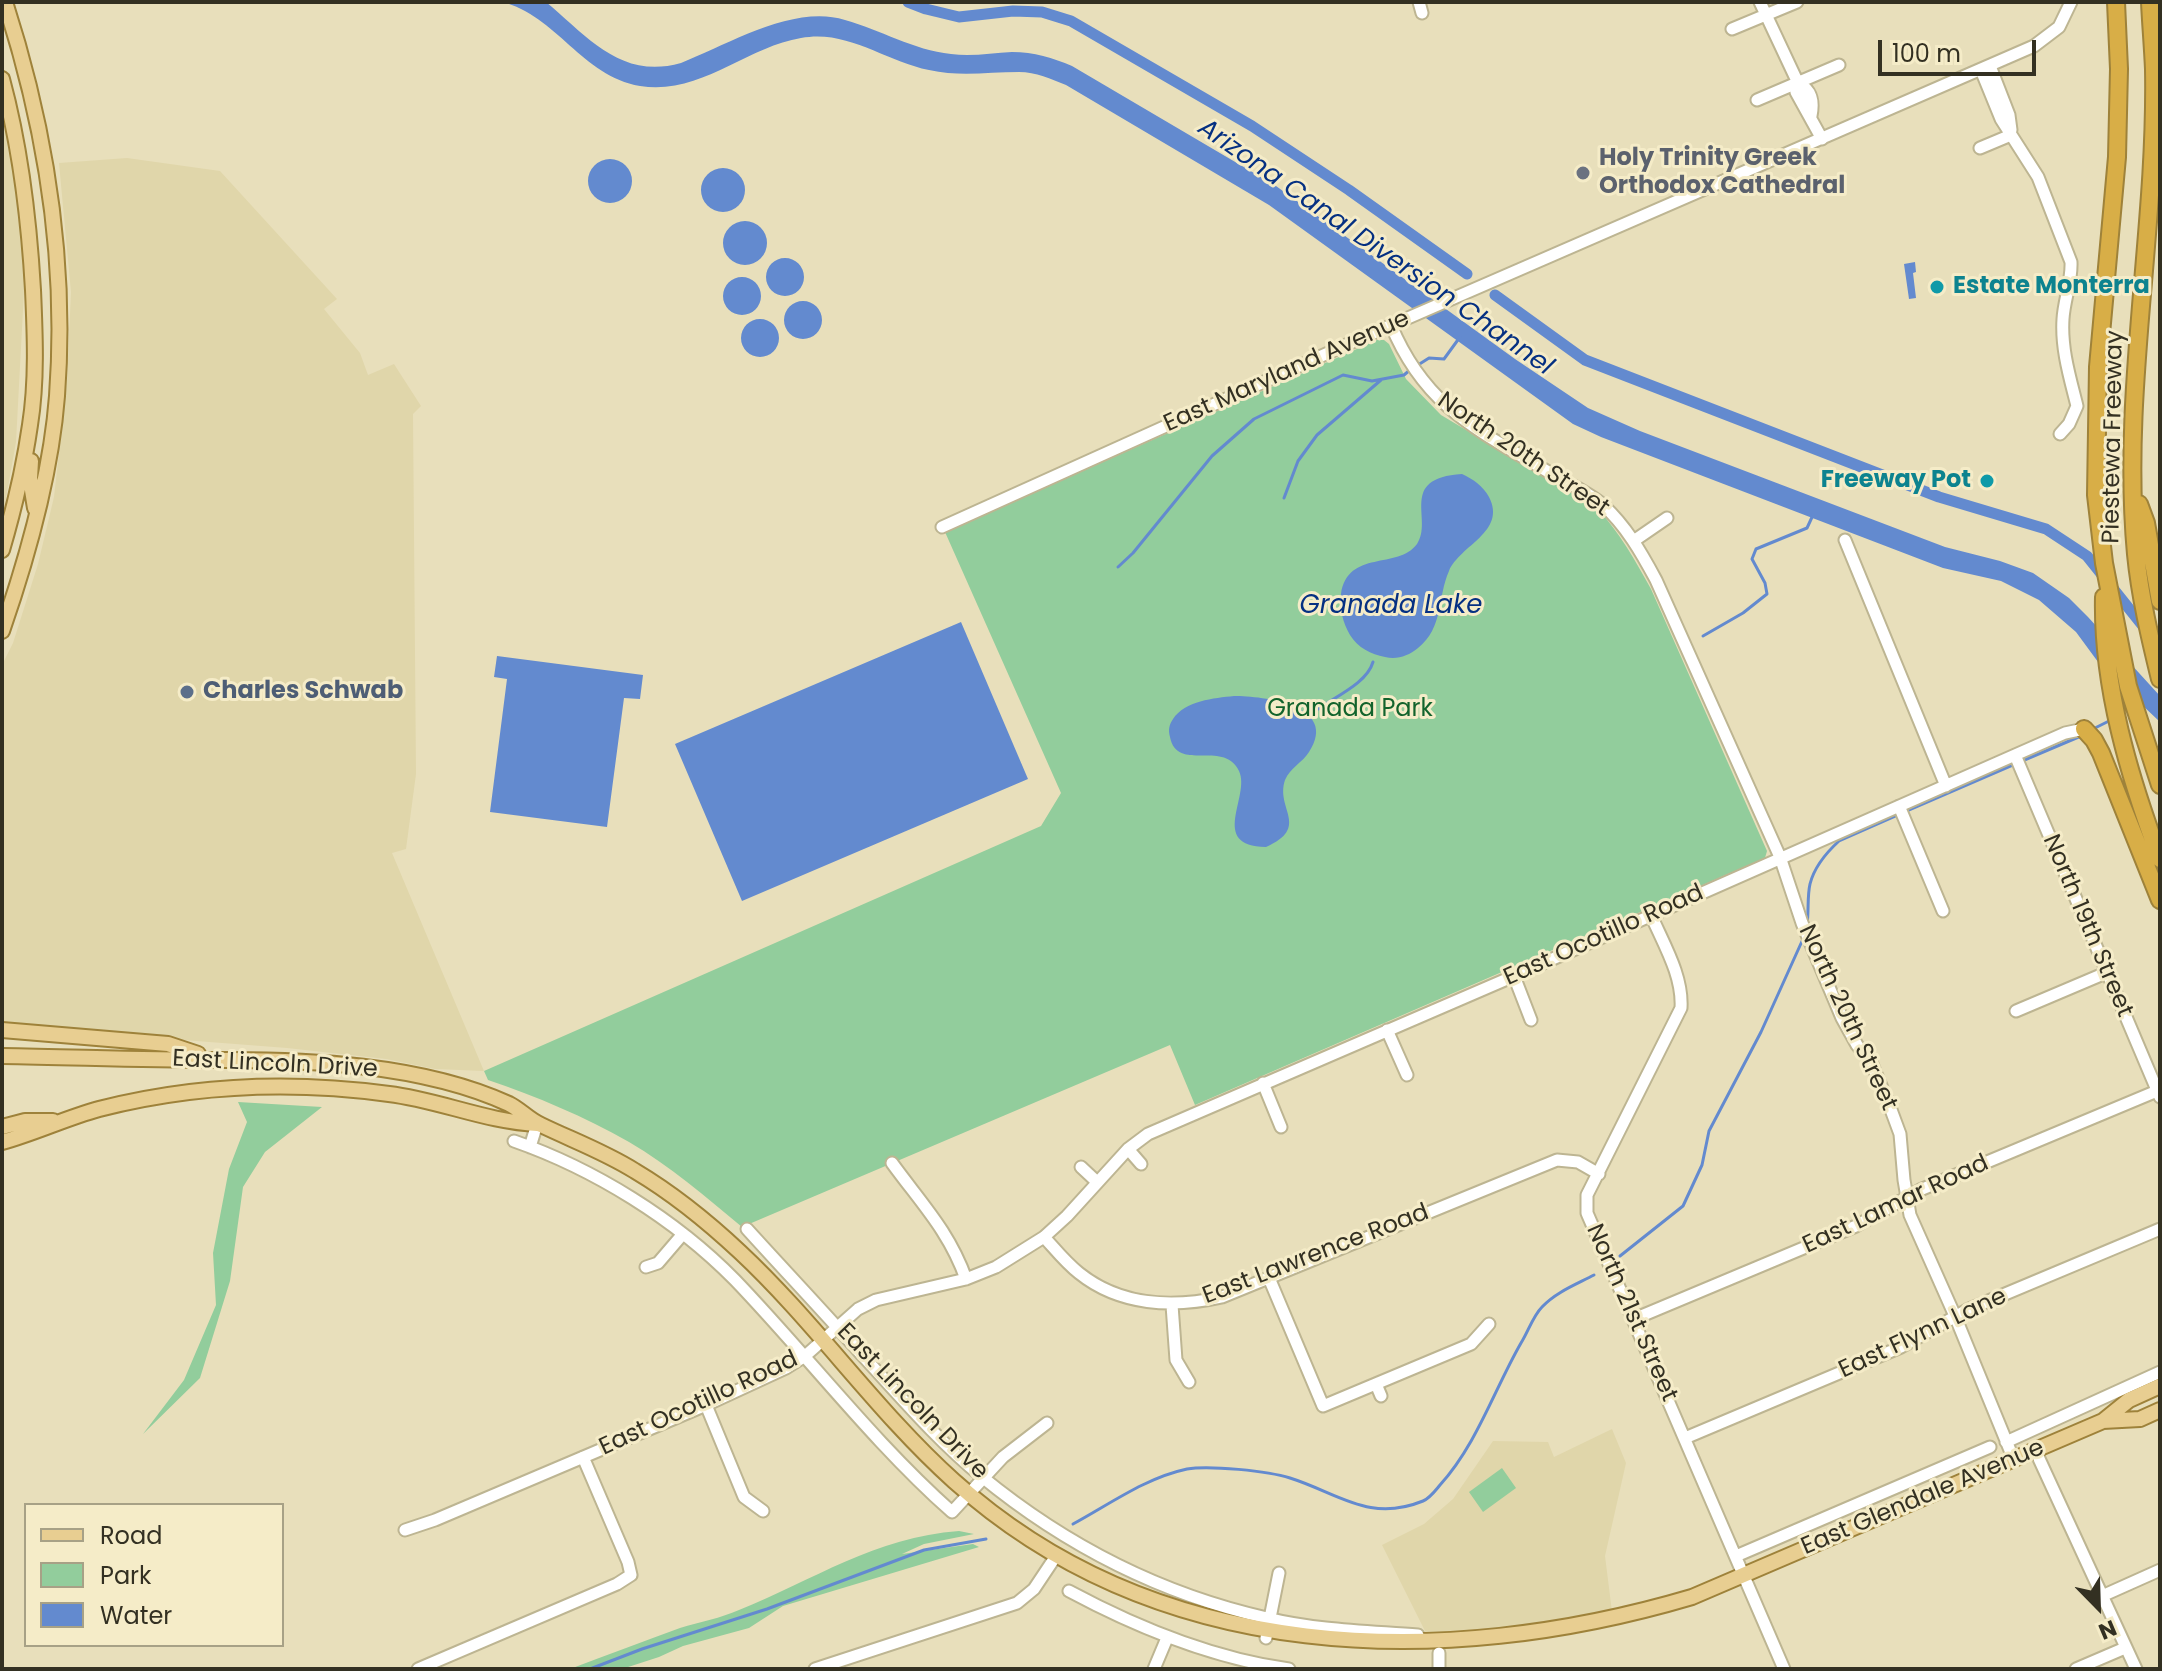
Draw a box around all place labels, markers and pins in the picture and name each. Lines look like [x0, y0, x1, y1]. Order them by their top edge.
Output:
place label: Holy Trinity Greek Orthodox Cathedral [1599, 145, 1845, 201]
marker: Holy Trinity Greek Orthodox Cathedral [1574, 164, 1592, 182]
place label: Estate Monterra [1953, 273, 2150, 301]
marker: Estate Monterra [1928, 278, 1946, 296]
place label: Freeway Pot [1821, 467, 1971, 495]
marker: Freeway Pot [1978, 472, 1996, 490]
place label: Charles Schwab [203, 678, 403, 706]
marker: Charles Schwab [178, 683, 196, 701]

